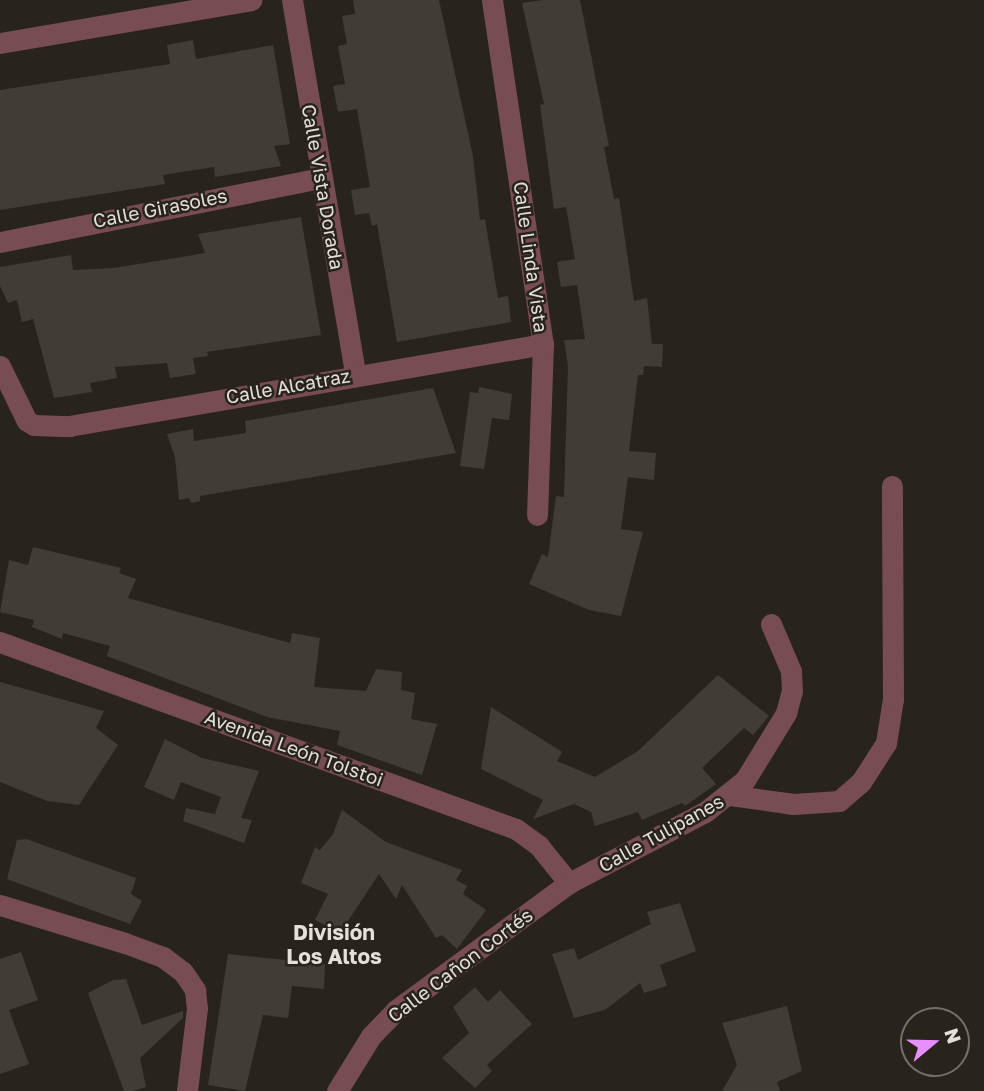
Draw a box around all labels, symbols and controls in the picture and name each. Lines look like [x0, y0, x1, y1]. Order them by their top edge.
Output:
street label: Calle Vista Dorada [297, 103, 349, 271]
street label: Calle Linda Vista [509, 180, 553, 334]
street label: Calle Girasoles [91, 184, 229, 232]
street label: Calle Alcatraz [224, 364, 352, 408]
street label: Avenida León Tolstoi [202, 705, 386, 791]
street label: Calle Tulipanes [595, 789, 727, 877]
street label: Calle Cañon Cortés [383, 903, 537, 1027]
district label: División Los Altos [286, 919, 382, 969]
north arrow [900, 1007, 970, 1077]
text: N [940, 1025, 967, 1046]

